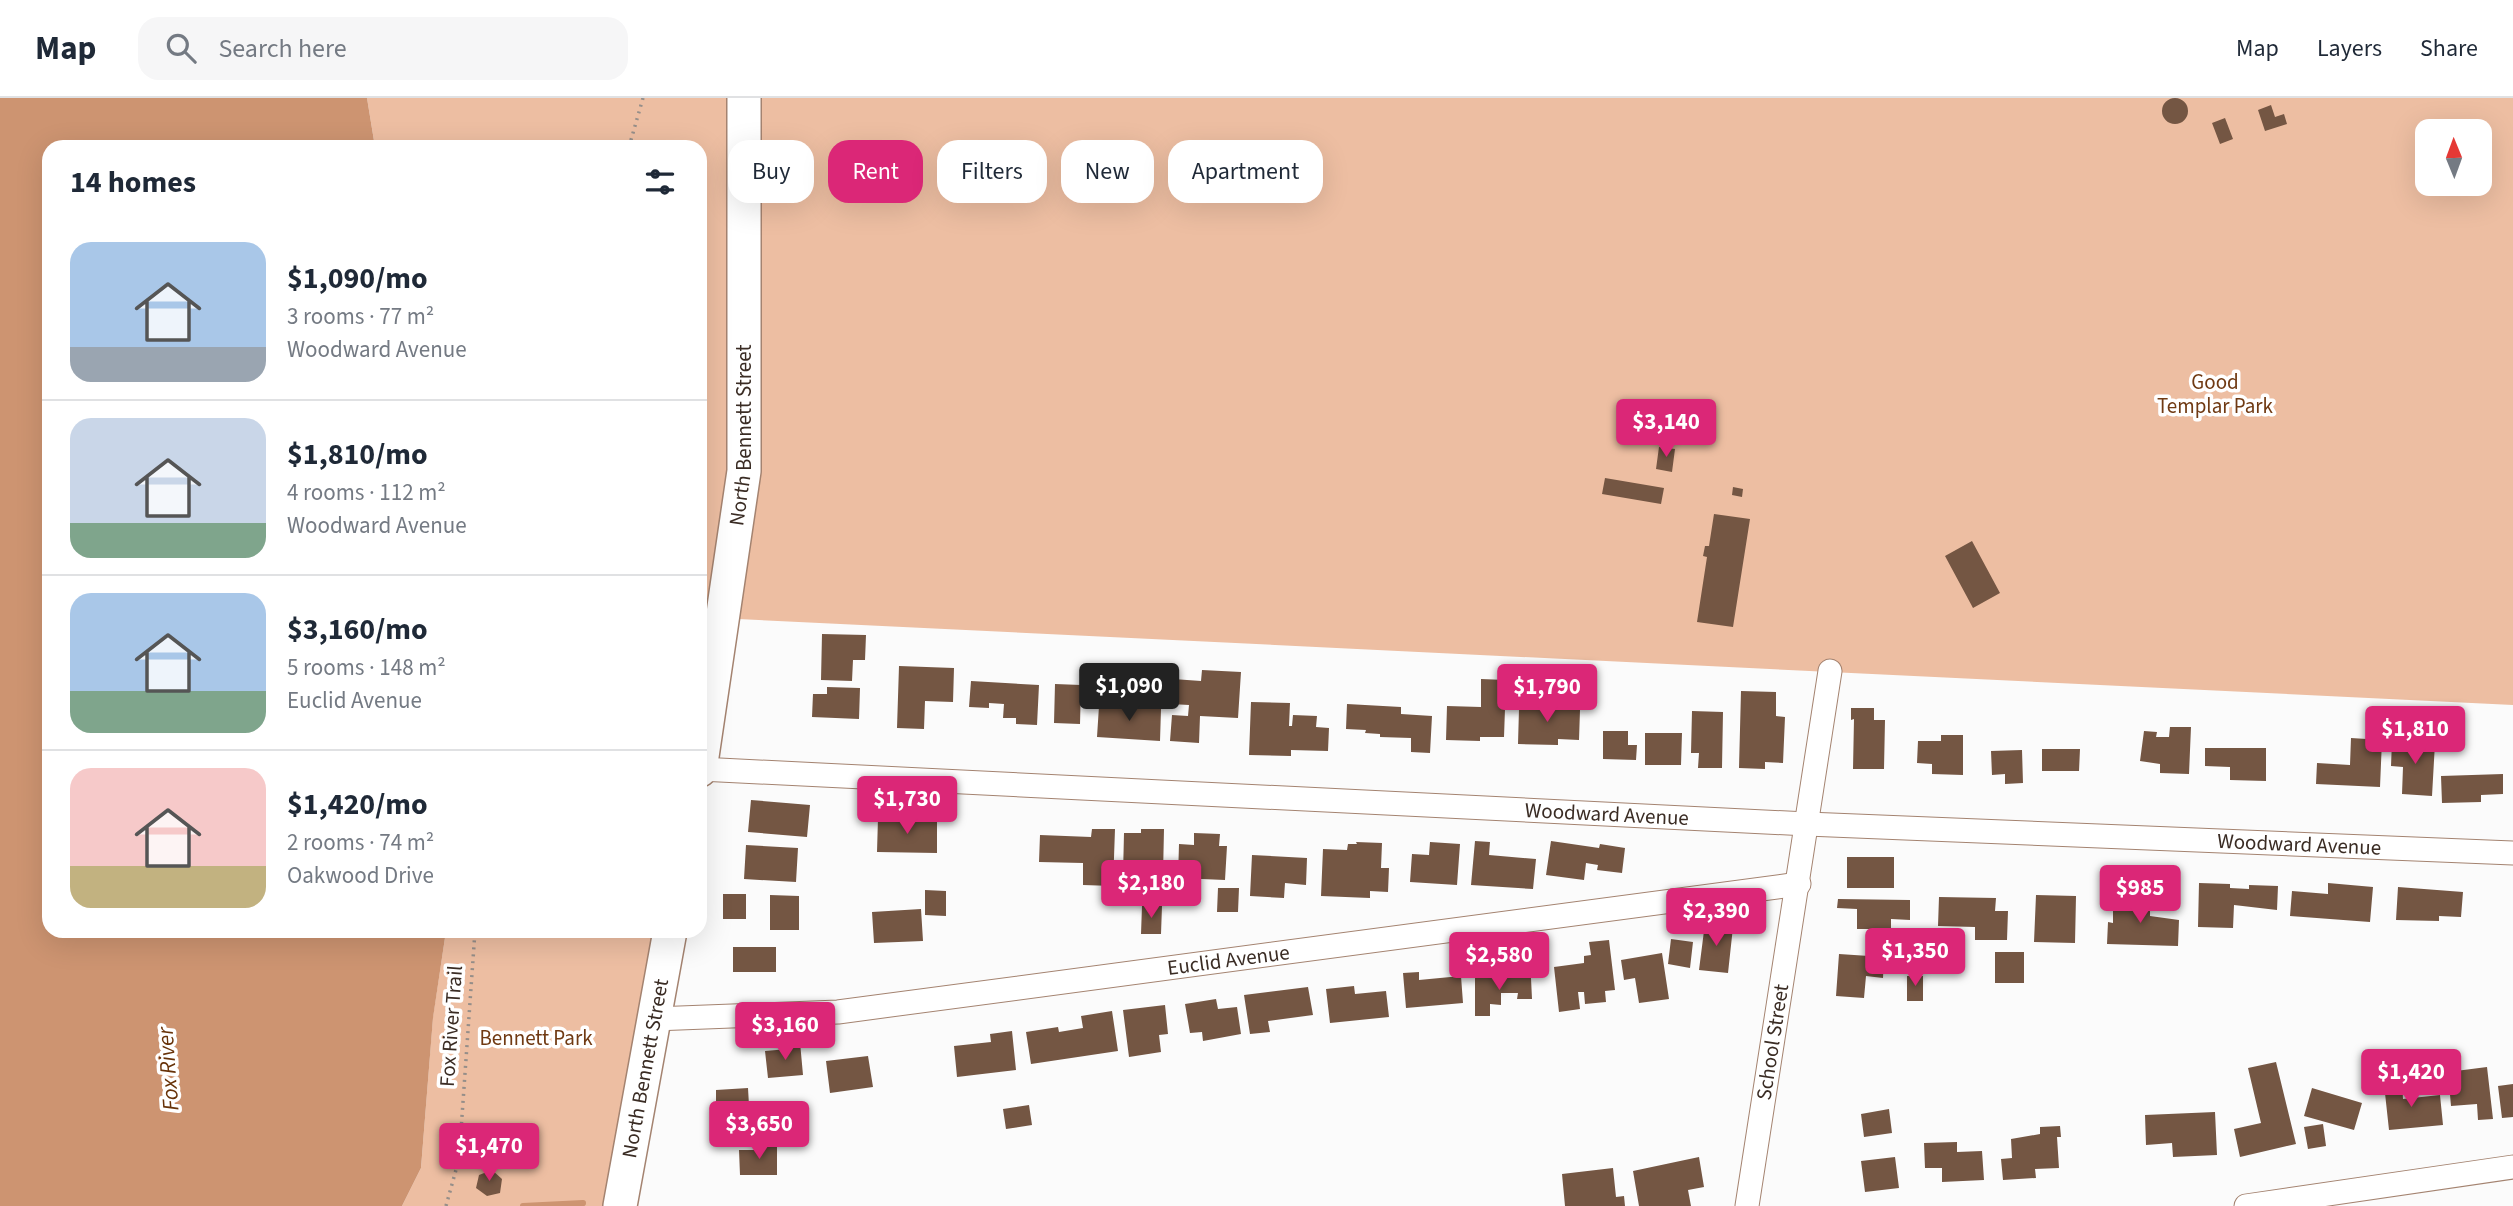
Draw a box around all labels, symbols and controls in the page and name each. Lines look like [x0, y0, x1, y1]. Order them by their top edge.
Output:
search box [138, 17, 628, 80]
text: Map [35, 25, 96, 72]
icon: search [162, 29, 200, 67]
text: Search here [218, 30, 347, 67]
text: Map [2236, 31, 2279, 66]
text: Layers [2317, 31, 2382, 66]
text: Share [2420, 31, 2478, 66]
north arrow [2415, 119, 2492, 196]
map controls [2415, 119, 2492, 196]
chip: Buy [728, 140, 814, 203]
chip: Rent [828, 140, 923, 203]
chip: Filters [937, 140, 1047, 203]
chip: New [1061, 140, 1154, 203]
chip: Apartment [1168, 140, 1323, 203]
text: 14 homes [70, 161, 196, 204]
icon: filters [641, 163, 679, 201]
text: $1,090/mo [287, 257, 428, 300]
icon: home [126, 270, 210, 354]
text: 3 rooms · 77 m² [287, 300, 434, 333]
text: Woodward Avenue [287, 333, 467, 366]
street label: North Bennett Street [721, 344, 759, 528]
park label: Good Templar Park [2157, 367, 2274, 421]
pin: $3,140 [1609, 400, 1723, 459]
text: $3,140 [1632, 405, 1700, 438]
text: $1,810/mo [287, 433, 428, 476]
icon: home [126, 446, 210, 530]
text: 4 rooms · 112 m² [287, 476, 446, 509]
text: Woodward Avenue [287, 509, 467, 542]
text: $3,160/mo [287, 608, 428, 651]
icon: home [126, 621, 210, 705]
text: 5 rooms · 148 m² [287, 651, 446, 684]
pin: $1,090 [1072, 664, 1186, 723]
pin: $1,790 [1490, 664, 1604, 724]
text: $1,090 [1095, 669, 1163, 702]
text: $1,790 [1513, 670, 1581, 703]
text: Euclid Avenue [287, 684, 422, 717]
pin: $1,810 [2358, 706, 2472, 766]
text: $1,810 [2381, 712, 2449, 745]
pin: $1,730 [850, 776, 964, 836]
text: $1,730 [873, 782, 941, 815]
text: $1,420/mo [287, 783, 428, 826]
street label: Woodward Avenue [1524, 795, 1690, 833]
icon: home [126, 796, 210, 880]
text: 2 rooms · 74 m² [287, 826, 434, 859]
street label: Woodward Avenue [2217, 826, 2382, 863]
text: Oakwood Drive [287, 859, 434, 892]
pin: $2,180 [1094, 860, 1208, 920]
text: $2,180 [1117, 866, 1185, 899]
pin: $985 [2099, 866, 2181, 925]
text: $985 [2116, 871, 2164, 904]
pin: $2,390 [1659, 888, 1773, 948]
text: $2,390 [1682, 894, 1750, 927]
pin: $1,350 [1858, 928, 1972, 988]
pin: $2,580 [1442, 932, 1556, 992]
text: $1,350 [1881, 934, 1949, 967]
street label: Euclid Avenue [1165, 937, 1291, 983]
text: $2,580 [1465, 938, 1533, 971]
street label: Fox River Trail [432, 964, 470, 1088]
street label: North Bennett Street [614, 976, 676, 1160]
street label: School Street [1749, 982, 1796, 1102]
pin: $3,160 [728, 1002, 842, 1062]
text: $3,160 [751, 1008, 819, 1041]
park label: Bennett Park [479, 1023, 593, 1053]
water label: Fox River [149, 1025, 187, 1112]
pin: $1,420 [2354, 1049, 2468, 1109]
text: $1,420 [2377, 1055, 2445, 1088]
pin: $3,650 [702, 1102, 816, 1161]
text: $3,650 [725, 1107, 793, 1140]
pin: $1,470 [432, 1124, 546, 1183]
text: $1,470 [455, 1129, 523, 1162]

